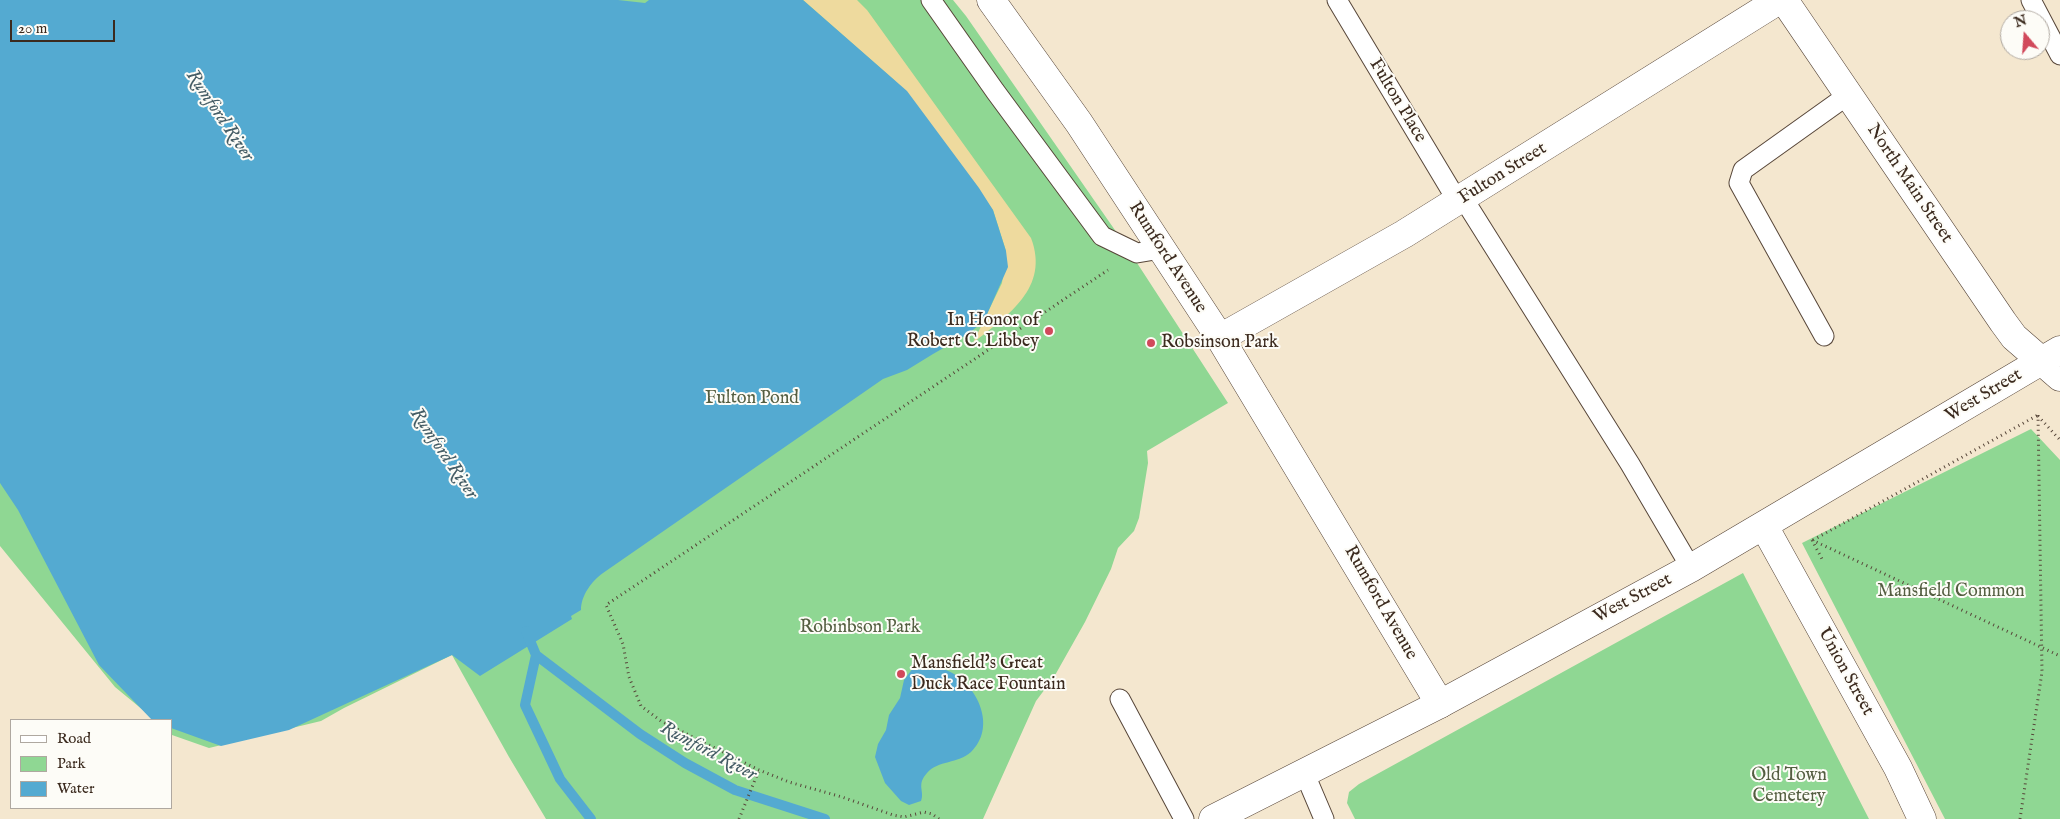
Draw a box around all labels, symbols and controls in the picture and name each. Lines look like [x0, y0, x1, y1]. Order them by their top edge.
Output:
scale bar [12, 10, 118, 42]
north arrow [2000, 10, 2050, 60]
text: N [2012, 11, 2029, 32]
text: 20 m [18, 19, 47, 38]
street label: Fulton Place [1364, 55, 1430, 147]
water label: Rumford River [180, 66, 258, 166]
street label: North Main Street [1861, 120, 1957, 248]
street label: Fulton Street [1455, 138, 1551, 210]
street label: Rumford Avenue [1123, 198, 1211, 318]
place label: In Honor of Robert C. Libbey [907, 310, 1039, 352]
marker: In Honor of Robert C. Libbey [1043, 325, 1055, 337]
place label: Robsinson Park [1161, 332, 1278, 354]
marker: Robsinson Park [1145, 337, 1157, 349]
street label: West Street [1942, 365, 2026, 427]
park label: Fulton Pond [705, 388, 799, 410]
water label: Rumford River [404, 404, 482, 504]
street label: Rumford Avenue [1339, 542, 1421, 664]
street label: West Street [1590, 569, 1676, 629]
park label: Mansfield Common [1877, 581, 2025, 603]
park label: Robinbson Park [800, 617, 920, 639]
street label: Union Street [1812, 624, 1878, 720]
place label: Mansfield's Great Duck Race Fountain [911, 653, 1066, 696]
marker: Mansfield's Great Duck Race Fountain [895, 668, 907, 680]
water label: Rumford River [656, 717, 760, 787]
legend [10, 719, 172, 809]
text: Road [57, 729, 91, 748]
text: Park [57, 754, 86, 773]
park label: Old Town Cemetery [1751, 765, 1827, 808]
text: Water [57, 779, 94, 798]

